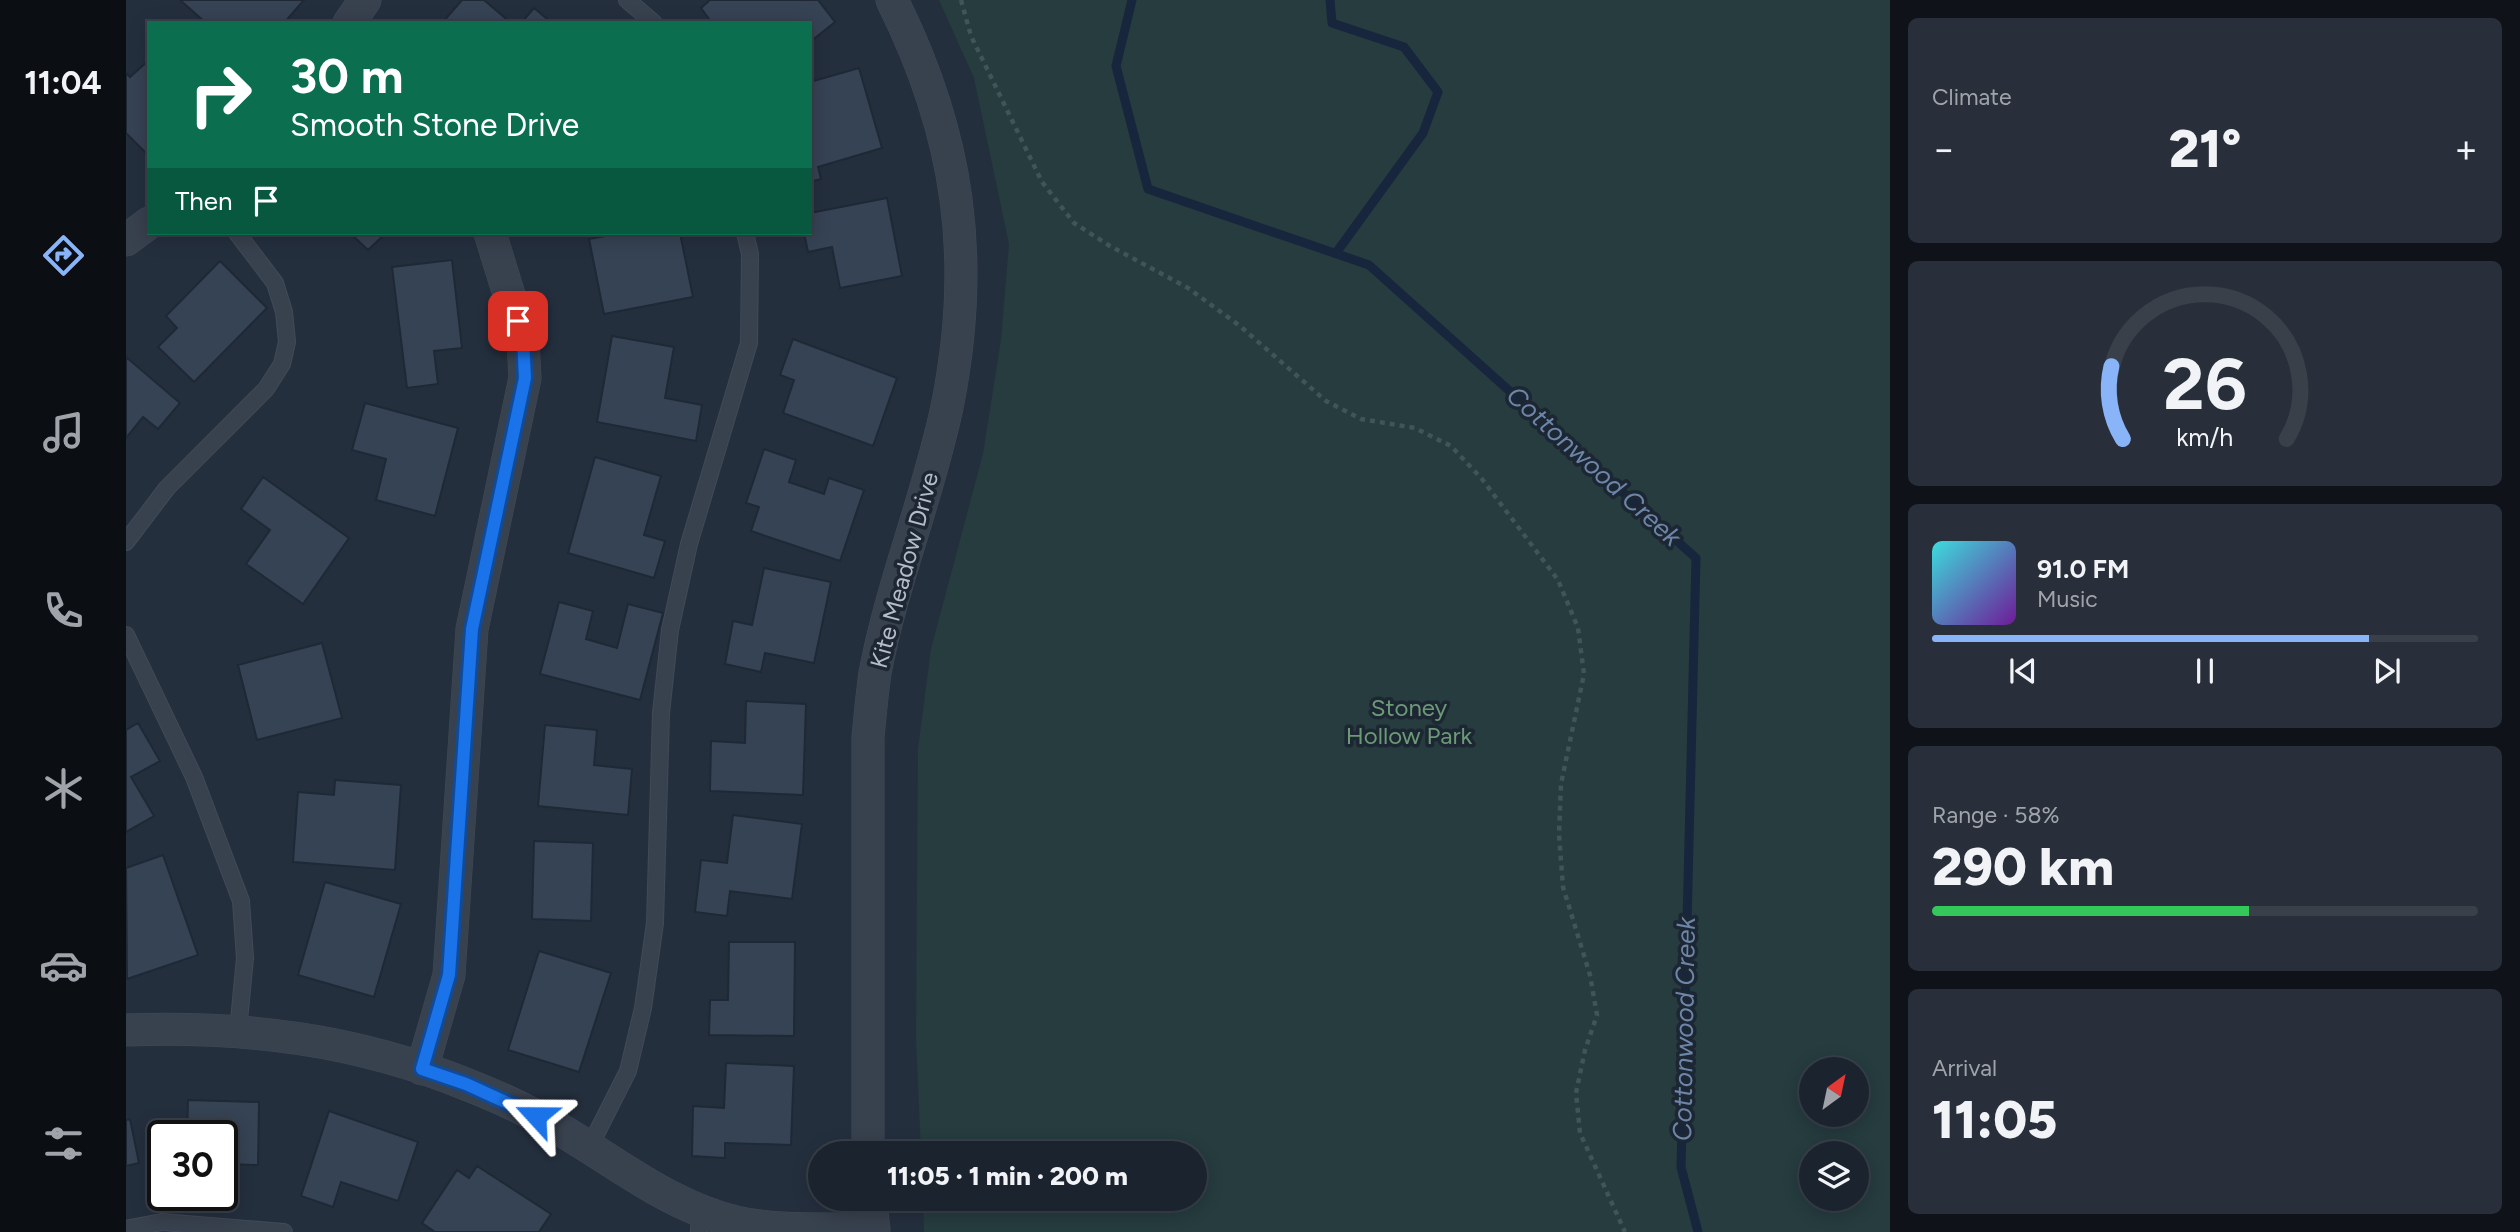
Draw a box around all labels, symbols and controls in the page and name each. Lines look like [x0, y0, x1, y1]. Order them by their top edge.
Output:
text: 30 m [290, 46, 403, 105]
icon: right [175, 49, 266, 140]
text: 11:04 [24, 64, 102, 102]
text: Climate [1932, 83, 2011, 111]
text: Smooth Stone Drive [290, 106, 579, 144]
text: 21° [2169, 118, 2241, 180]
text: − [1932, 126, 1956, 172]
text: + [2454, 126, 2478, 172]
icon: arrive [247, 182, 285, 220]
text: Then [175, 185, 233, 217]
icon: directions [39, 231, 88, 280]
pin [488, 291, 548, 351]
icon: arrive [499, 302, 537, 340]
text: 26 [2163, 341, 2247, 428]
water label: Cottonwood Creek [1500, 379, 1689, 554]
icon: music [39, 408, 88, 457]
text: km/h [2176, 422, 2234, 452]
street label: Kite Meadow Drive [864, 469, 944, 671]
text: 91.0 FM [2037, 553, 2129, 585]
text: Music [2037, 585, 2098, 613]
icon: phone [39, 586, 88, 635]
icon: previous [2004, 652, 2042, 690]
icon: pause [2186, 652, 2224, 690]
icon: next [2368, 652, 2406, 690]
park label: Stoney Hollow Park [1346, 693, 1473, 750]
icon: climate [39, 764, 88, 813]
text: Range · 58% [1932, 801, 2060, 829]
text: 290 km [1932, 836, 2114, 898]
water label: Cottonwood Creek [1666, 915, 1702, 1141]
icon: car [39, 941, 88, 990]
text: Arrival [1932, 1054, 1997, 1082]
north arrow [1799, 1057, 1869, 1127]
map controls [1799, 1057, 1869, 1211]
position arrow [499, 1079, 573, 1153]
text: 11:05 [1932, 1089, 2057, 1151]
icon: filters [39, 1119, 88, 1168]
speed limit sign: 30 [147, 1120, 238, 1211]
button: layers [1799, 1141, 1869, 1211]
text: 11:05 · 1 min · 200 m [887, 1160, 1128, 1192]

